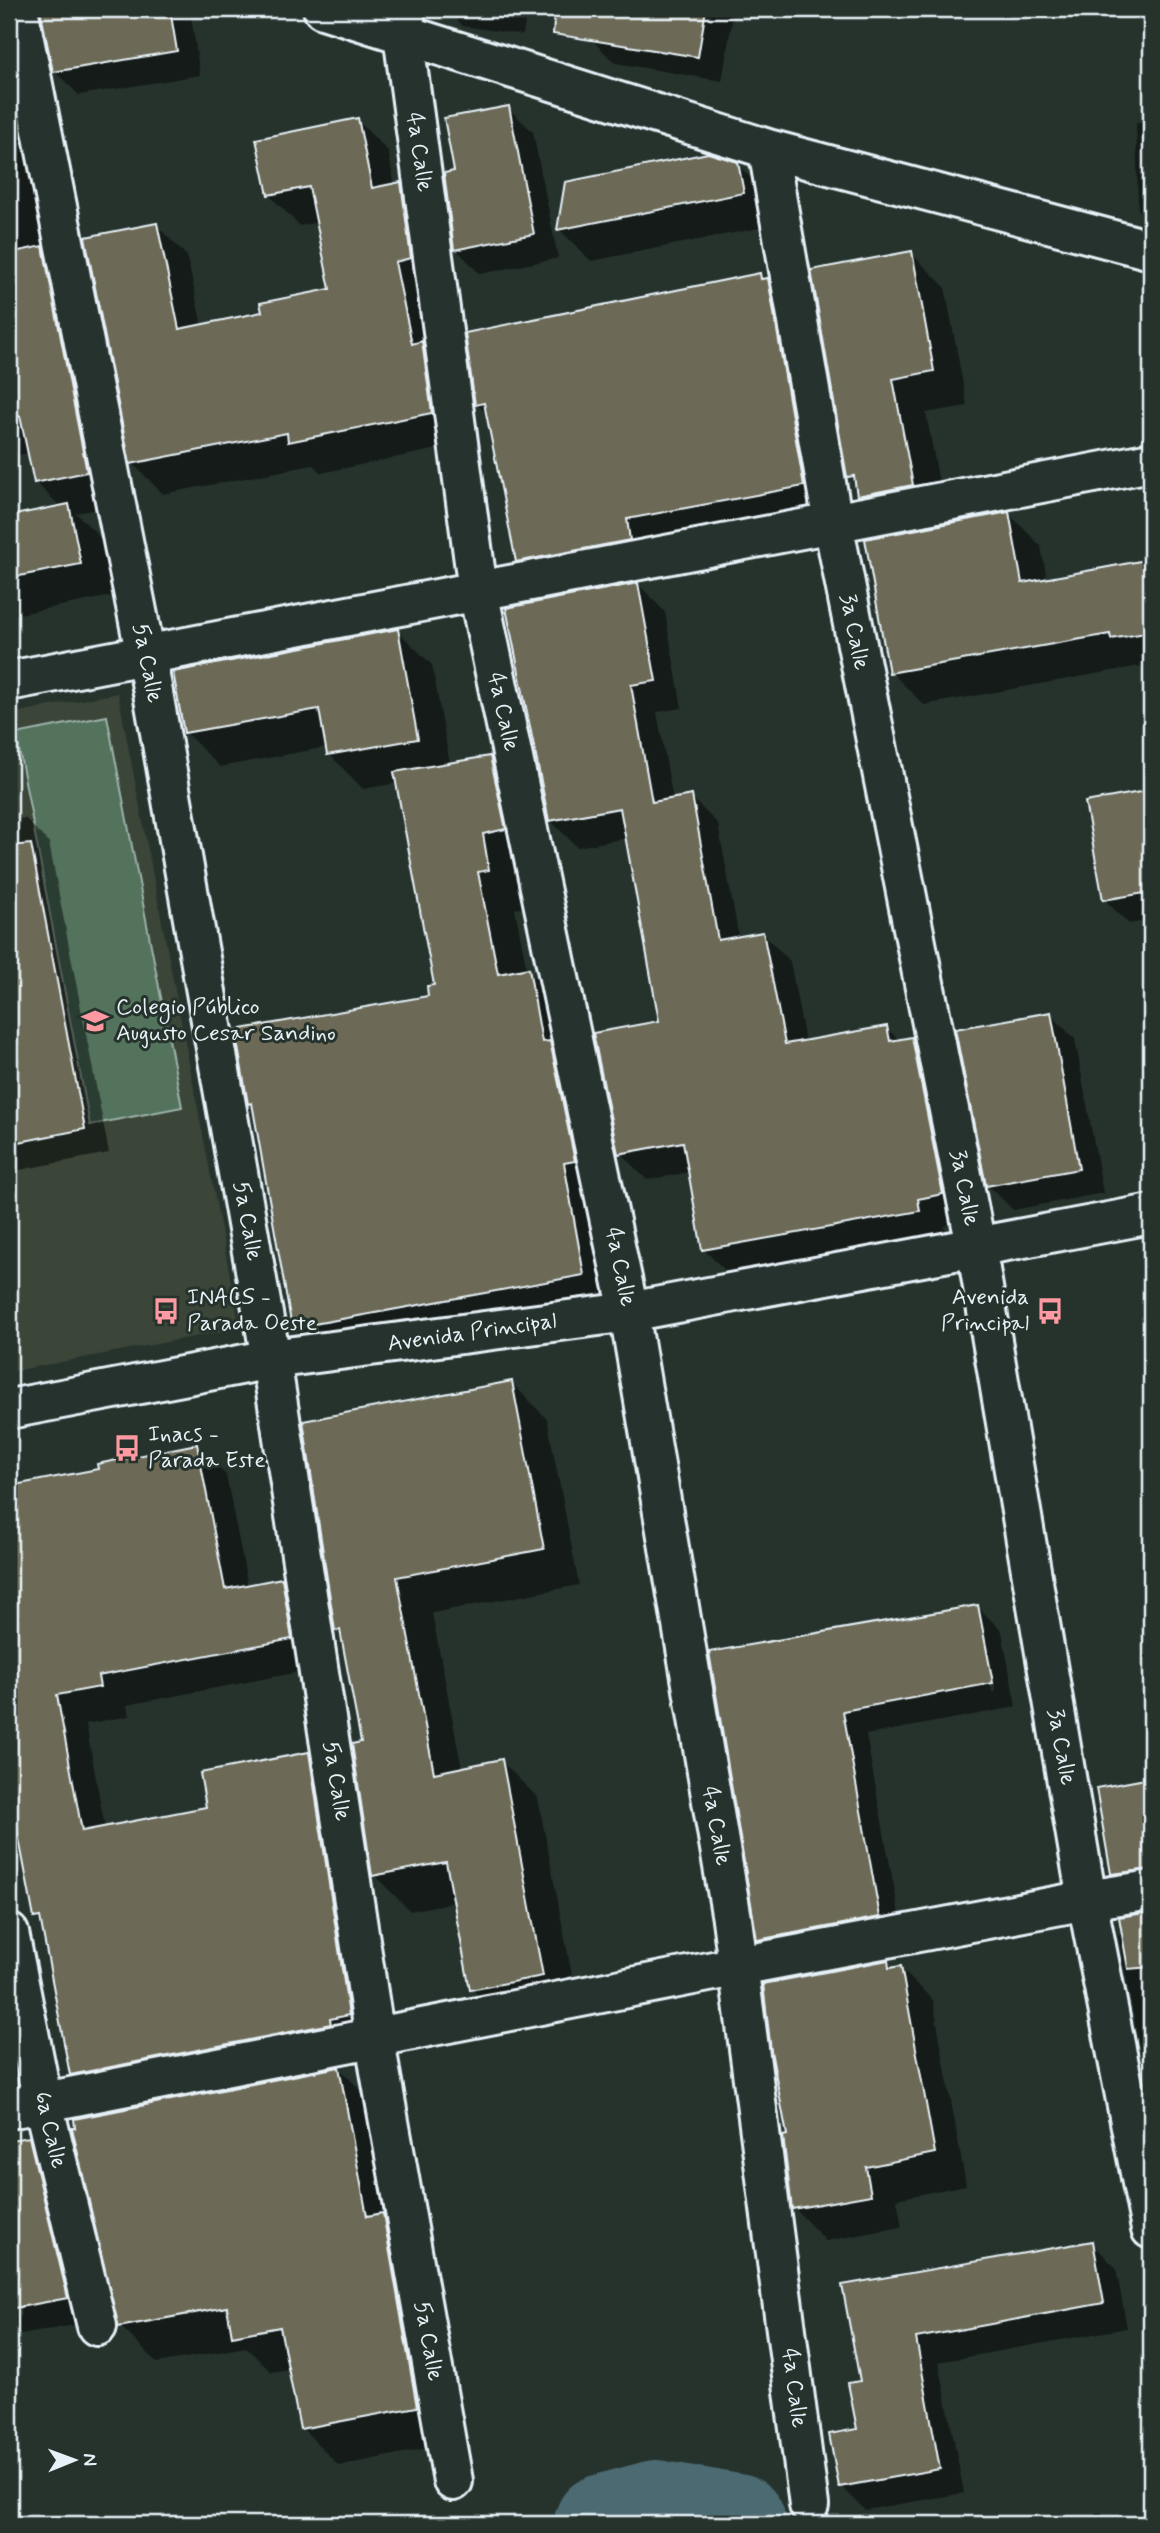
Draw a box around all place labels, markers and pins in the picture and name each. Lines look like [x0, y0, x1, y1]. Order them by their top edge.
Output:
place label: Colegio Público Augusto Cesar Sandino [116, 993, 336, 1049]
school or university icon: Colegio Público Augusto Cesar Sandino [80, 1006, 110, 1036]
place label: INACS - Parada Oeste [187, 1283, 317, 1339]
place label: Avenida Principal [941, 1283, 1029, 1339]
bus stop icon: INACS - Parada Oeste [151, 1296, 181, 1326]
bus stop icon: Avenida Principal [1035, 1296, 1065, 1326]
place label: Inacs - Parada Este [148, 1420, 266, 1476]
bus stop icon: Inacs - Parada Este [112, 1433, 142, 1463]

